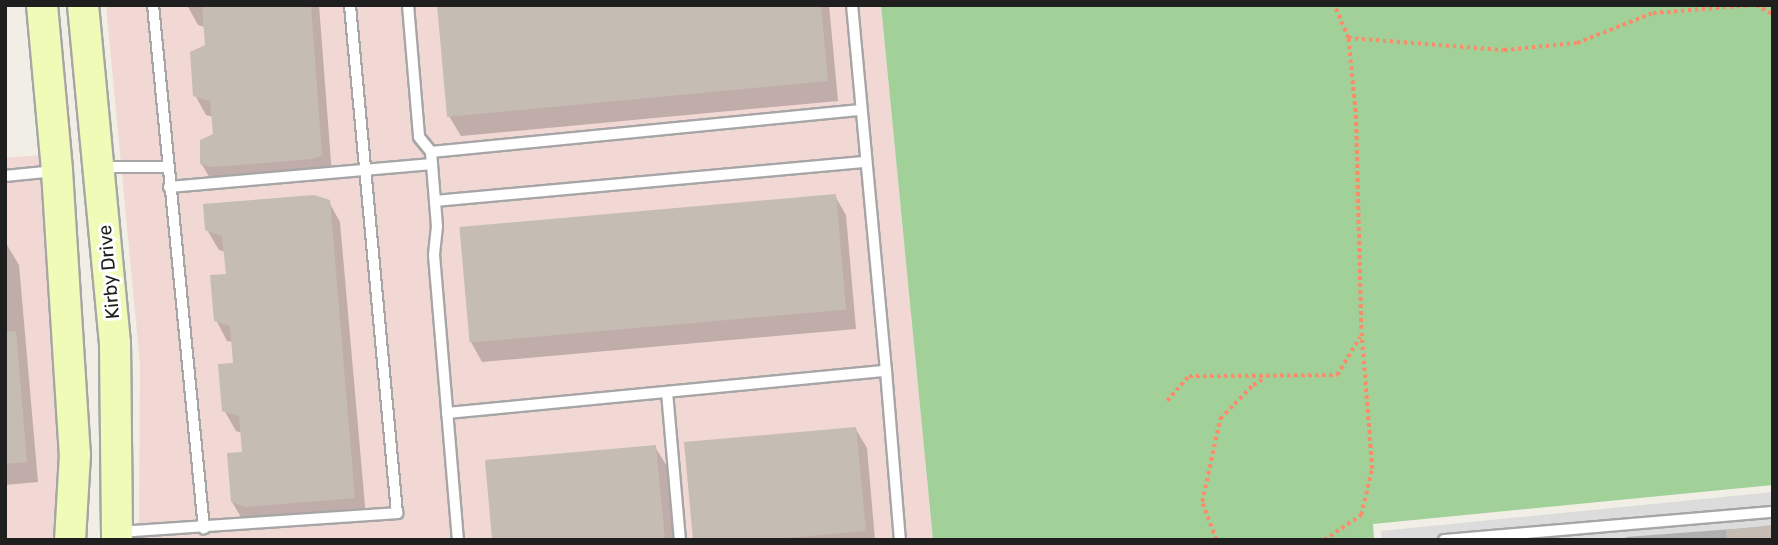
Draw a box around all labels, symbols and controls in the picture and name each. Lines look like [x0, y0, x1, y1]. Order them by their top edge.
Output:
street label: Kirby Drive [94, 224, 124, 320]

